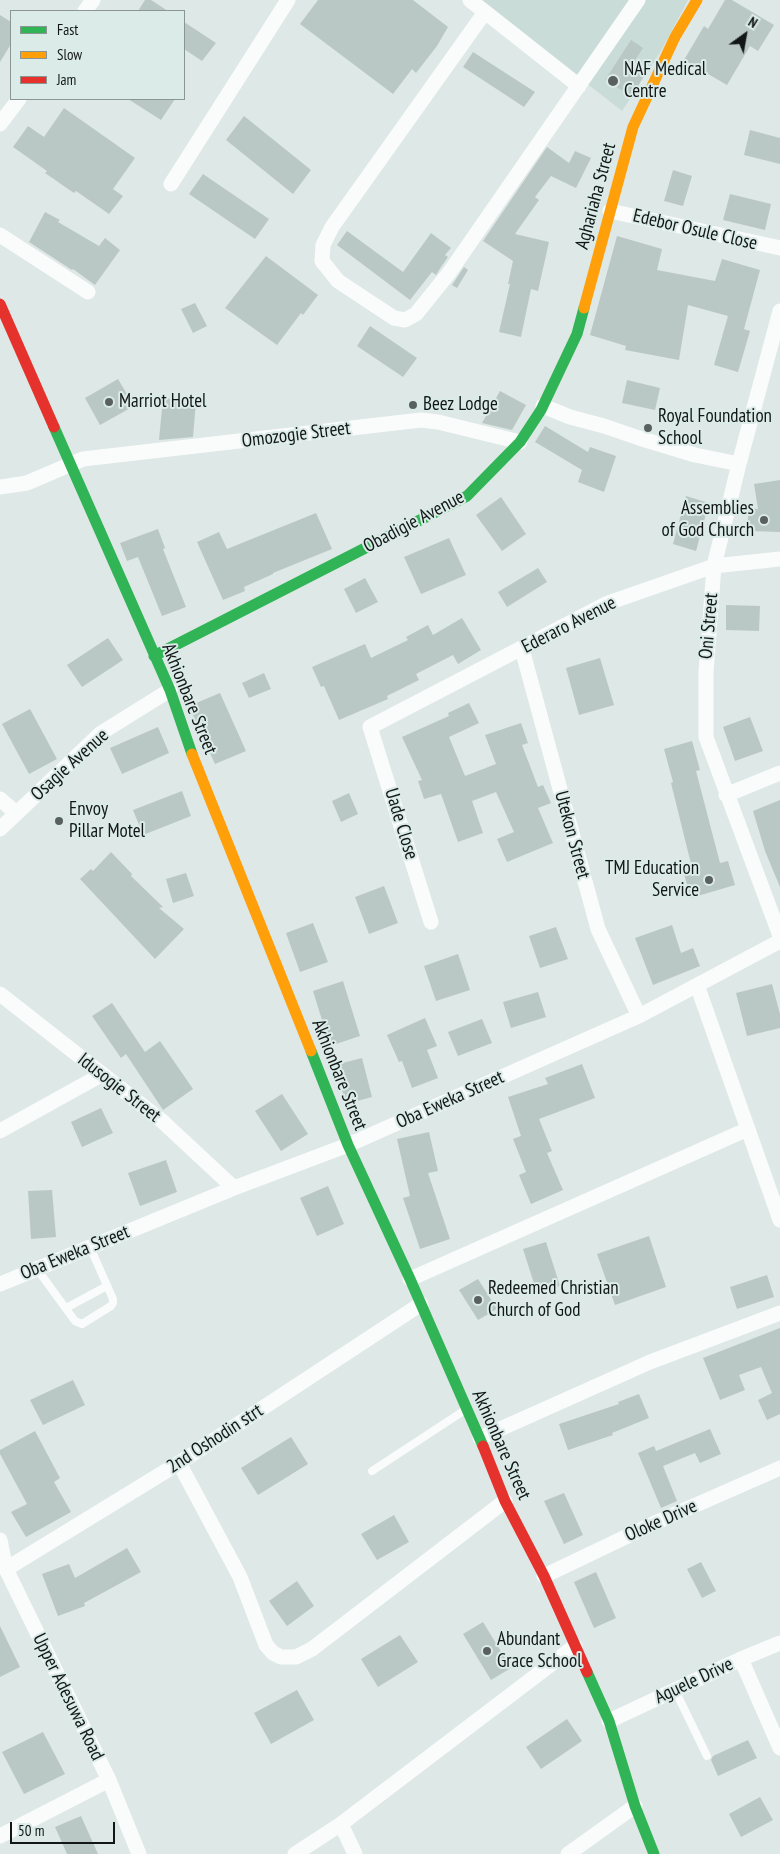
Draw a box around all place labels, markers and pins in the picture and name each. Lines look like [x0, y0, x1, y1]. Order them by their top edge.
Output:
place label: NAF Medical Centre [624, 59, 706, 103]
marker: NAF Medical Centre [606, 74, 620, 88]
place label: Marriot Hotel [119, 391, 206, 413]
place label: Beez Lodge [423, 394, 498, 416]
marker: Marriot Hotel [103, 396, 115, 408]
marker: Beez Lodge [407, 399, 419, 411]
place label: Royal Foundation School [658, 406, 772, 450]
marker: Royal Foundation School [642, 422, 654, 434]
place label: Assemblies of God Church [662, 498, 754, 542]
marker: Assemblies of God Church [758, 514, 770, 526]
place label: Envoy Pillar Motel [69, 799, 145, 843]
marker: Envoy Pillar Motel [53, 815, 65, 827]
place label: TMJ Education Service [605, 858, 699, 902]
marker: TMJ Education Service [703, 874, 715, 886]
place label: Redeemed Christian Church of God [488, 1278, 619, 1322]
marker: Redeemed Christian Church of God [472, 1294, 484, 1306]
place label: Abundant Grace School [497, 1629, 582, 1673]
marker: Abundant Grace School [481, 1645, 493, 1657]

